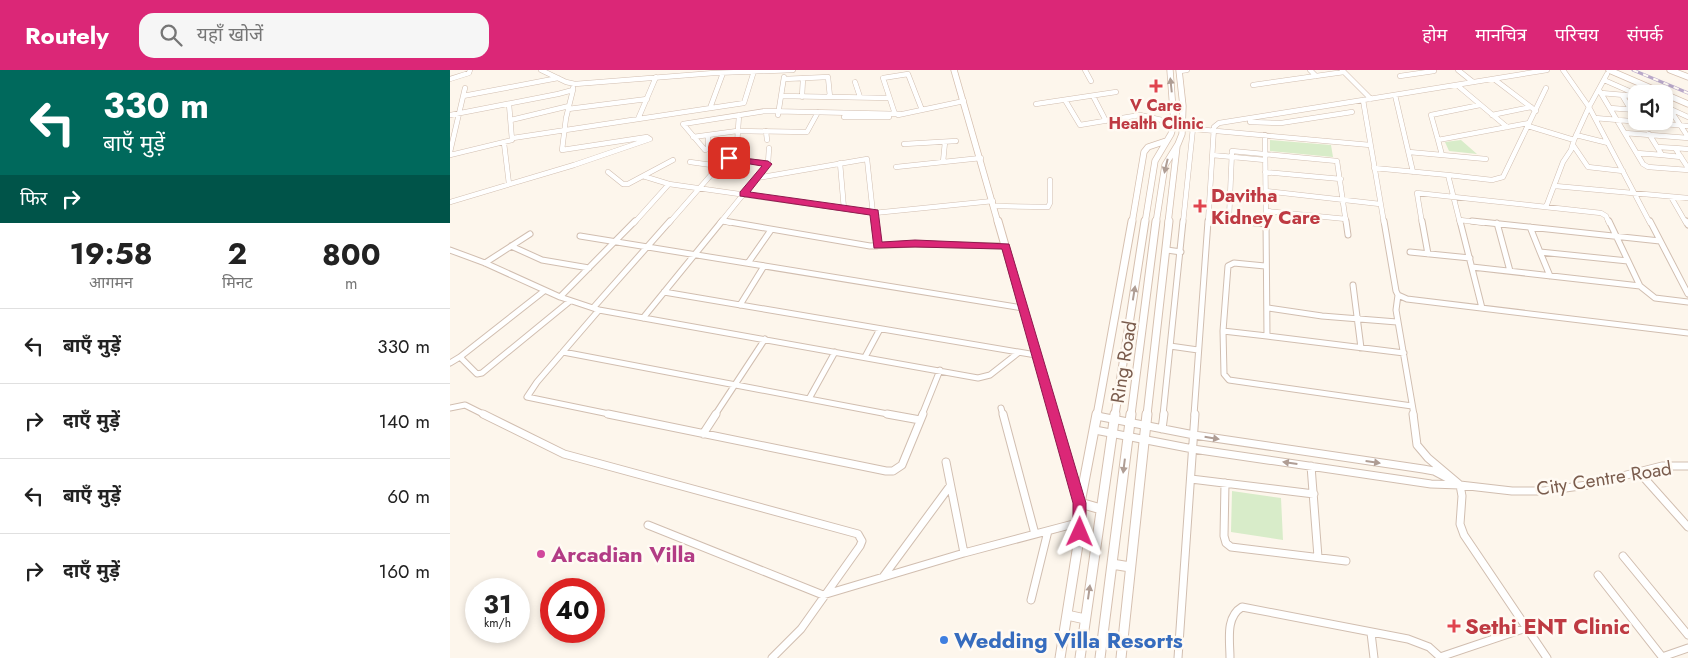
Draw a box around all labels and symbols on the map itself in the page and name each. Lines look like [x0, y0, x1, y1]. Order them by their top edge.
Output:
one-way arrow [1167, 77, 1175, 93]
marker: V Care Health Clinic [1149, 79, 1163, 93]
place label: V Care Health Clinic [1108, 94, 1204, 135]
pin [708, 137, 750, 179]
one-way arrow [1162, 159, 1170, 174]
place label: Davitha Kidney Care [1211, 182, 1320, 231]
marker: Davitha Kidney Care [1193, 199, 1207, 213]
one-way arrow [1130, 285, 1138, 301]
street label: Ring Road [1104, 319, 1143, 405]
one-way arrow [1204, 434, 1220, 442]
street label: City Centre Road [1534, 454, 1674, 503]
one-way arrow [1120, 458, 1128, 474]
one-way arrow [1282, 459, 1298, 467]
one-way arrow [1365, 459, 1381, 467]
position arrow [1053, 505, 1105, 557]
place label: Arcadian Villa [550, 538, 695, 570]
marker: Arcadian Villa [535, 548, 547, 560]
speed limit sign: 40 [540, 578, 605, 643]
one-way arrow [1085, 584, 1093, 600]
place label: Sethi ENT Clinic [1465, 610, 1630, 642]
marker: Sethi ENT Clinic [1447, 619, 1461, 633]
place label: Wedding Villa Resorts [954, 624, 1183, 656]
marker: Wedding Villa Resorts [938, 634, 950, 646]

